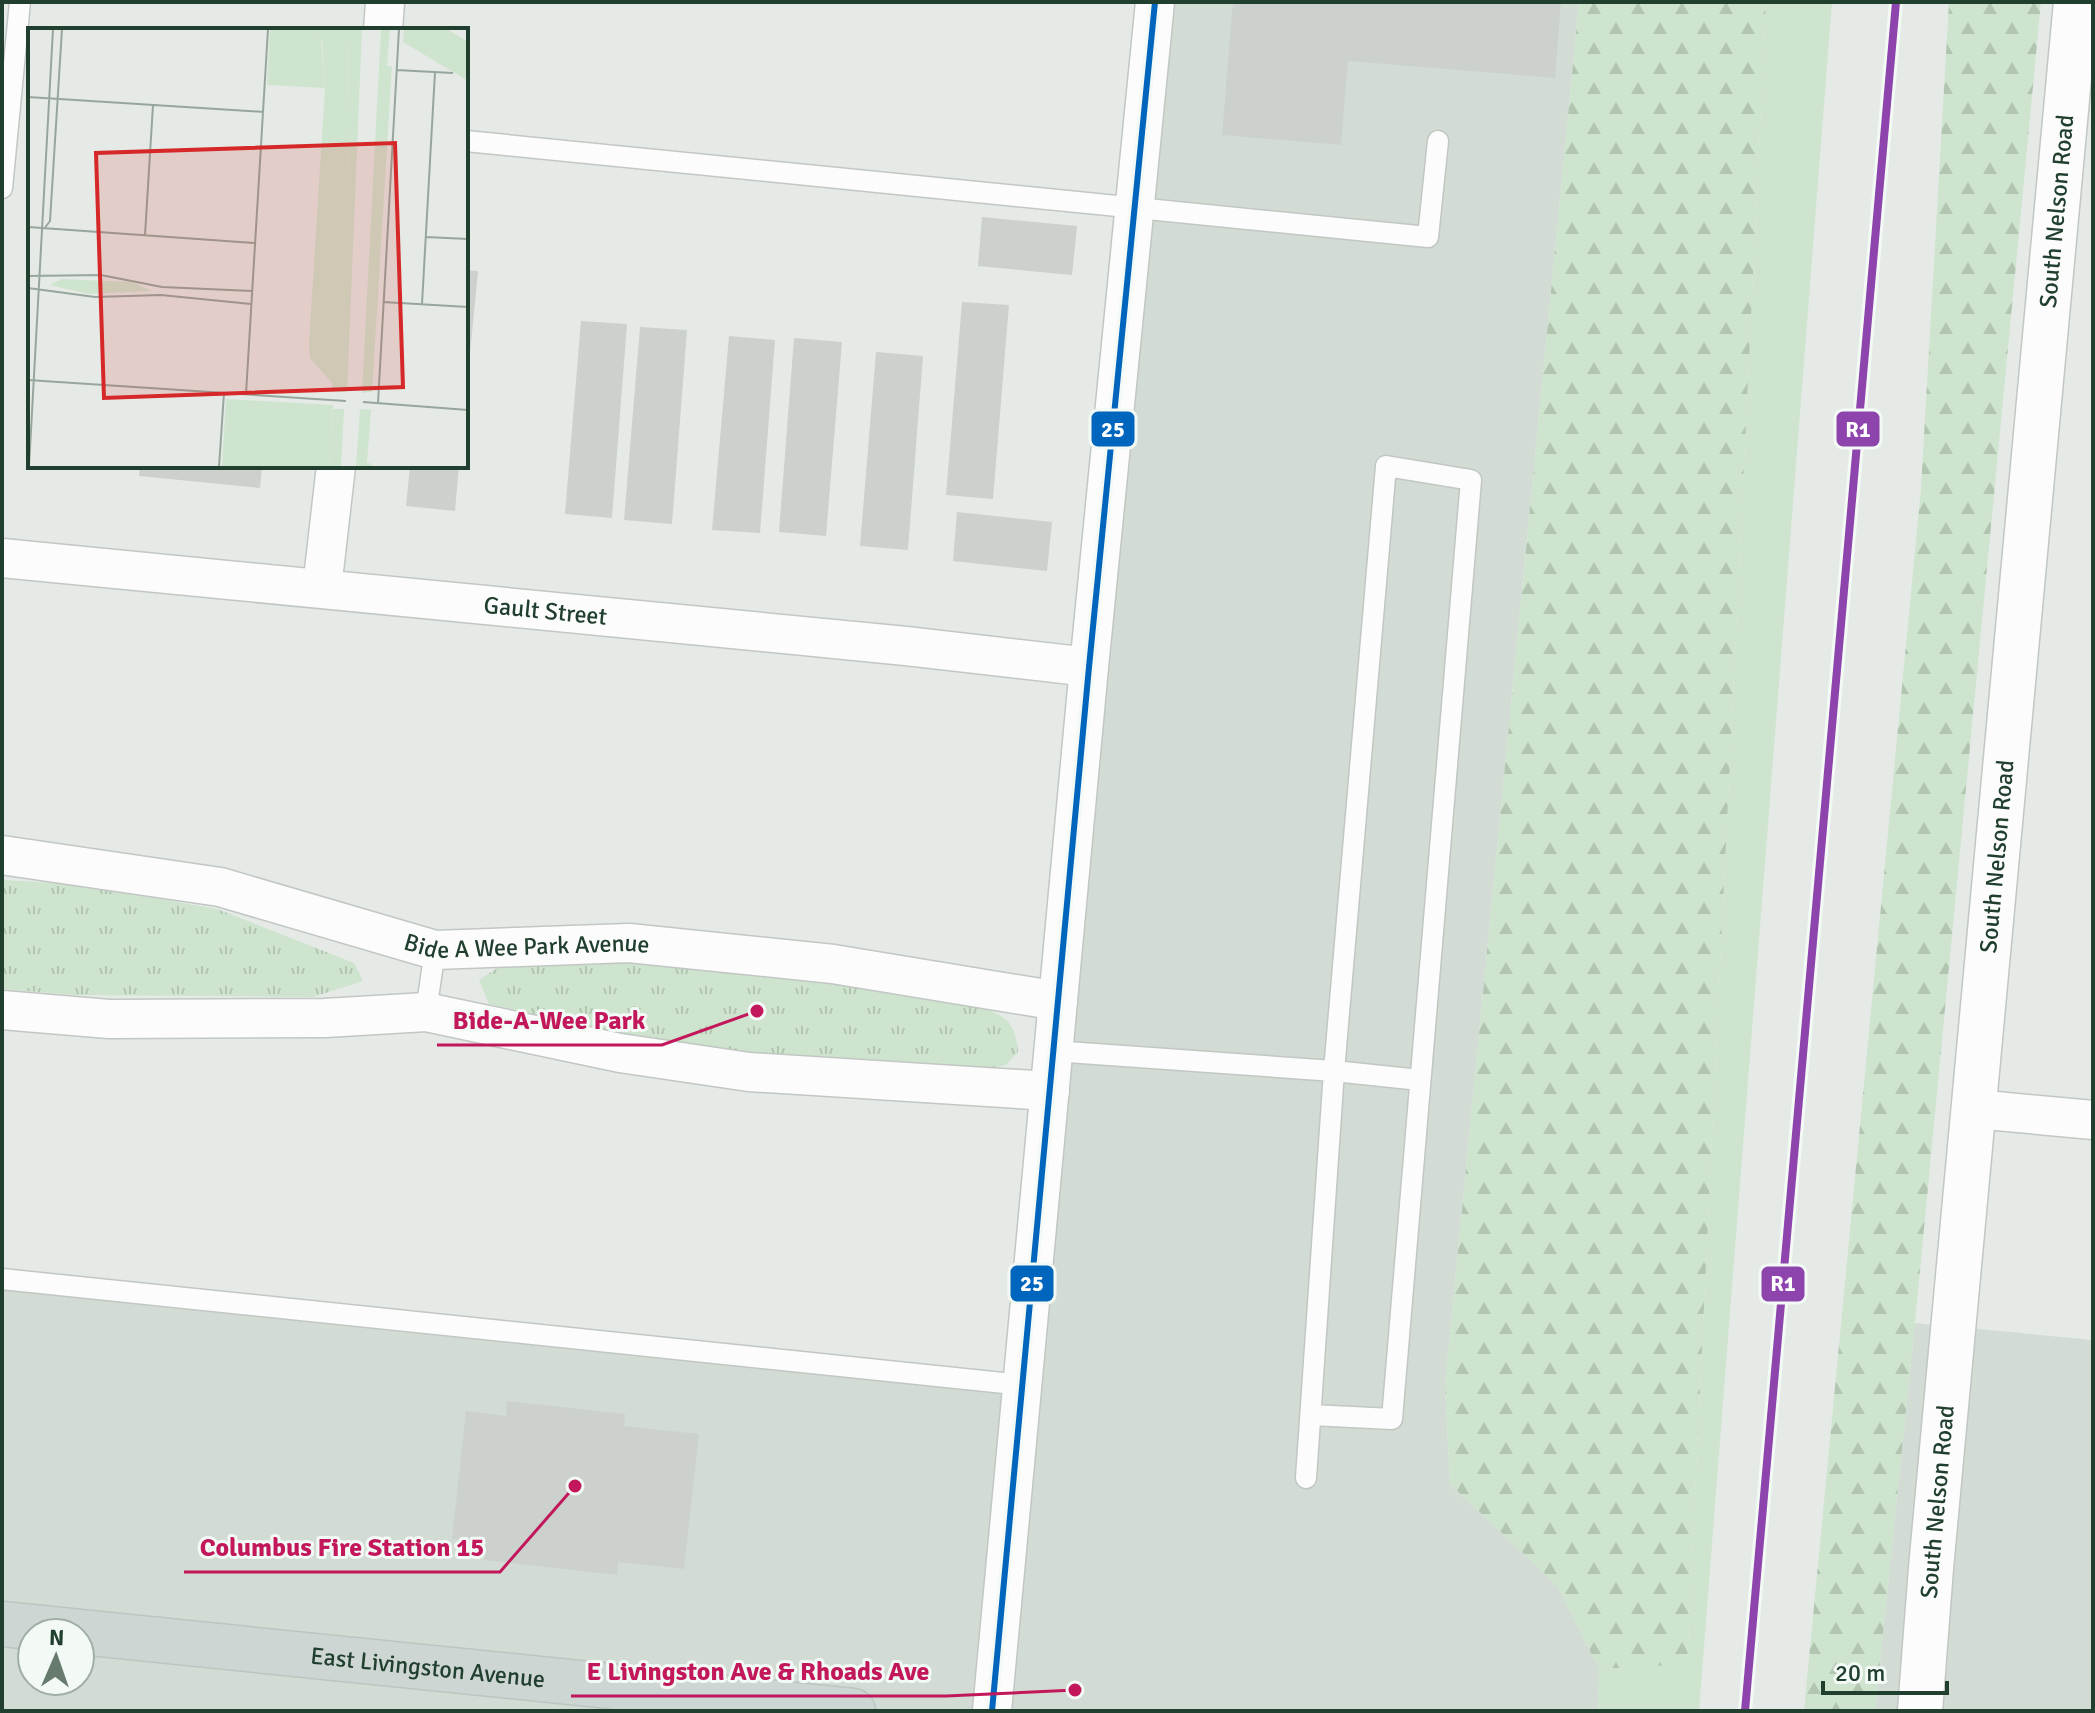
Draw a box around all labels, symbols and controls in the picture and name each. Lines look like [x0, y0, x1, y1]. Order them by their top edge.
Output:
inset map [28, 28, 468, 468]
street label: South Nelson Road [2033, 113, 2081, 309]
line badge: 25 [1090, 410, 1136, 448]
line badge: R1 [1835, 410, 1881, 448]
text: 25 [1101, 416, 1125, 443]
text: R1 [1845, 416, 1871, 443]
street label: Gault Street [482, 590, 608, 632]
street label: South Nelson Road [1973, 759, 2021, 954]
street label: Bide A Wee Park Avenue [400, 927, 651, 965]
callout: Bide-A-Wee Park [437, 995, 662, 1045]
text: Bide-A-Wee Park [453, 1005, 646, 1037]
line badge: 25 [1009, 1264, 1055, 1303]
line badge: R1 [1760, 1265, 1806, 1303]
text: 25 [1020, 1270, 1044, 1297]
text: R1 [1770, 1270, 1796, 1297]
street label: South Nelson Road [1914, 1404, 1961, 1599]
callout: Columbus Fire Station 15 [184, 1522, 500, 1572]
text: Columbus Fire Station 15 [200, 1532, 484, 1564]
north arrow [16, 1617, 96, 1697]
text: N [49, 1624, 65, 1651]
street label: East Livingston Avenue [309, 1641, 547, 1694]
scale bar [1823, 1645, 1947, 1695]
callout: E Livingston Ave & Rhoads Ave [571, 1646, 946, 1696]
text: E Livingston Ave & Rhoads Ave [587, 1656, 930, 1688]
text: 20 m [1835, 1658, 1885, 1688]

